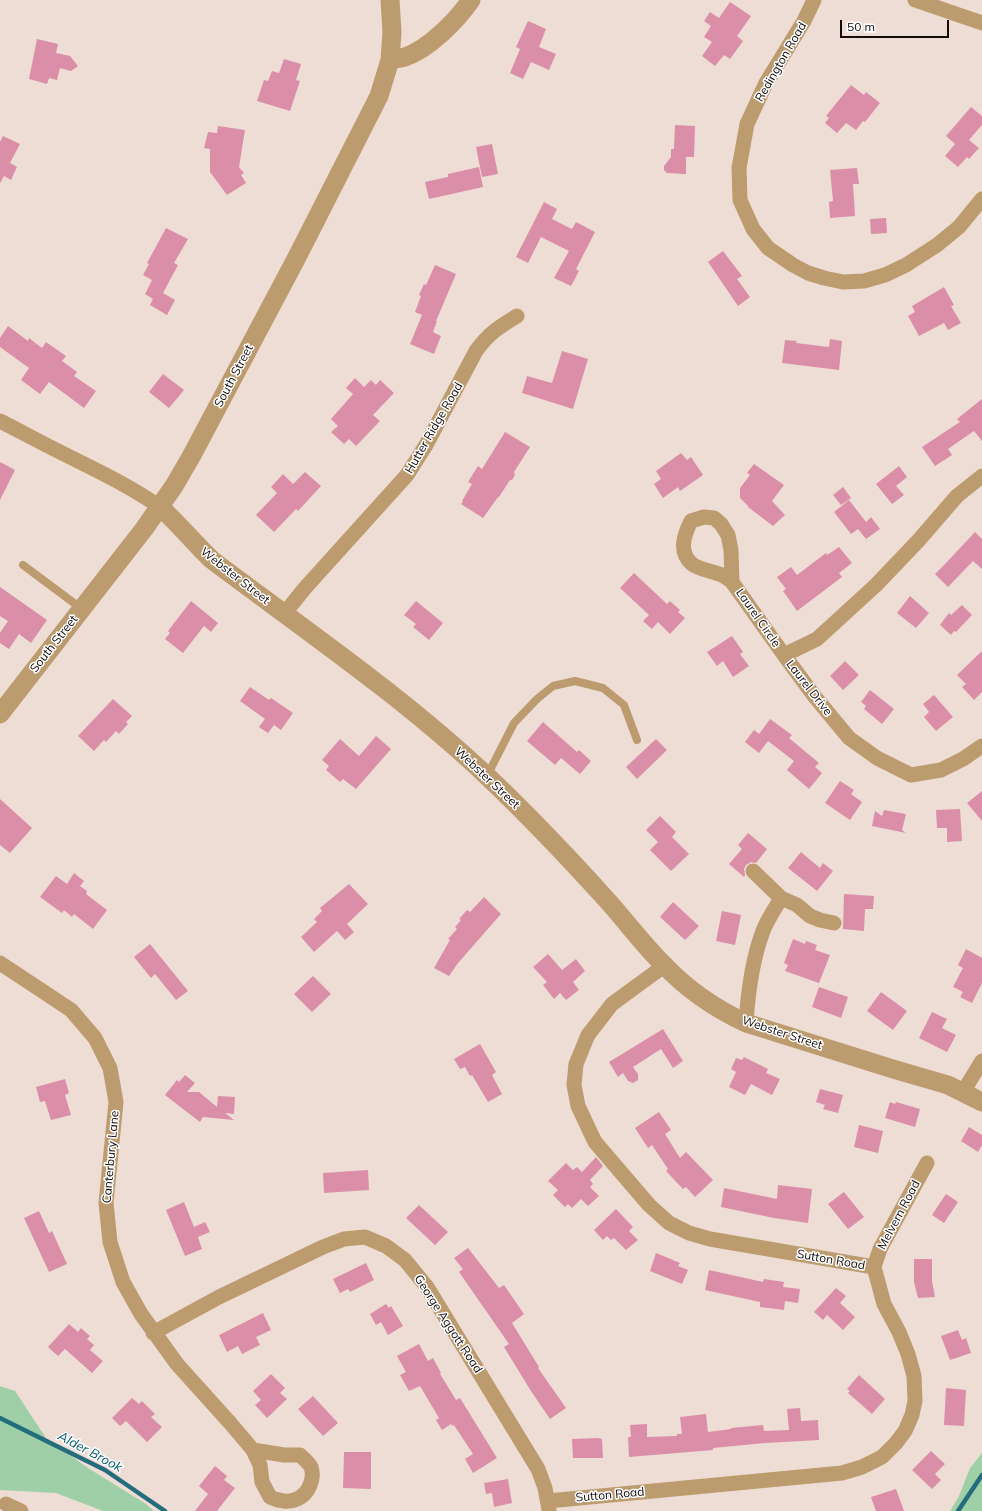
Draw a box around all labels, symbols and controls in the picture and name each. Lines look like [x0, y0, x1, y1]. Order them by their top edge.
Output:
scale bar [842, 12, 951, 38]
text: 50 m [847, 19, 875, 34]
street label: Redington Road [752, 20, 810, 104]
street label: South Street [211, 342, 257, 410]
street label: Hutter Ridge Road [402, 380, 466, 476]
street label: Webster Street [198, 545, 272, 607]
street label: Laurel Circle [733, 586, 783, 650]
street label: South Street [27, 612, 81, 676]
street label: Laurel Drive [783, 657, 835, 719]
street label: Webster Street [452, 744, 522, 812]
street label: Webster Street [740, 1013, 824, 1053]
street label: Canterbury Lane [100, 1110, 122, 1204]
street label: Melvern Road [875, 1178, 923, 1252]
street label: Sutton Road [796, 1247, 866, 1273]
street label: George Aggott Road [411, 1272, 485, 1376]
water label: Alder Brook [55, 1429, 125, 1475]
street label: Sutton Road [575, 1485, 645, 1505]

